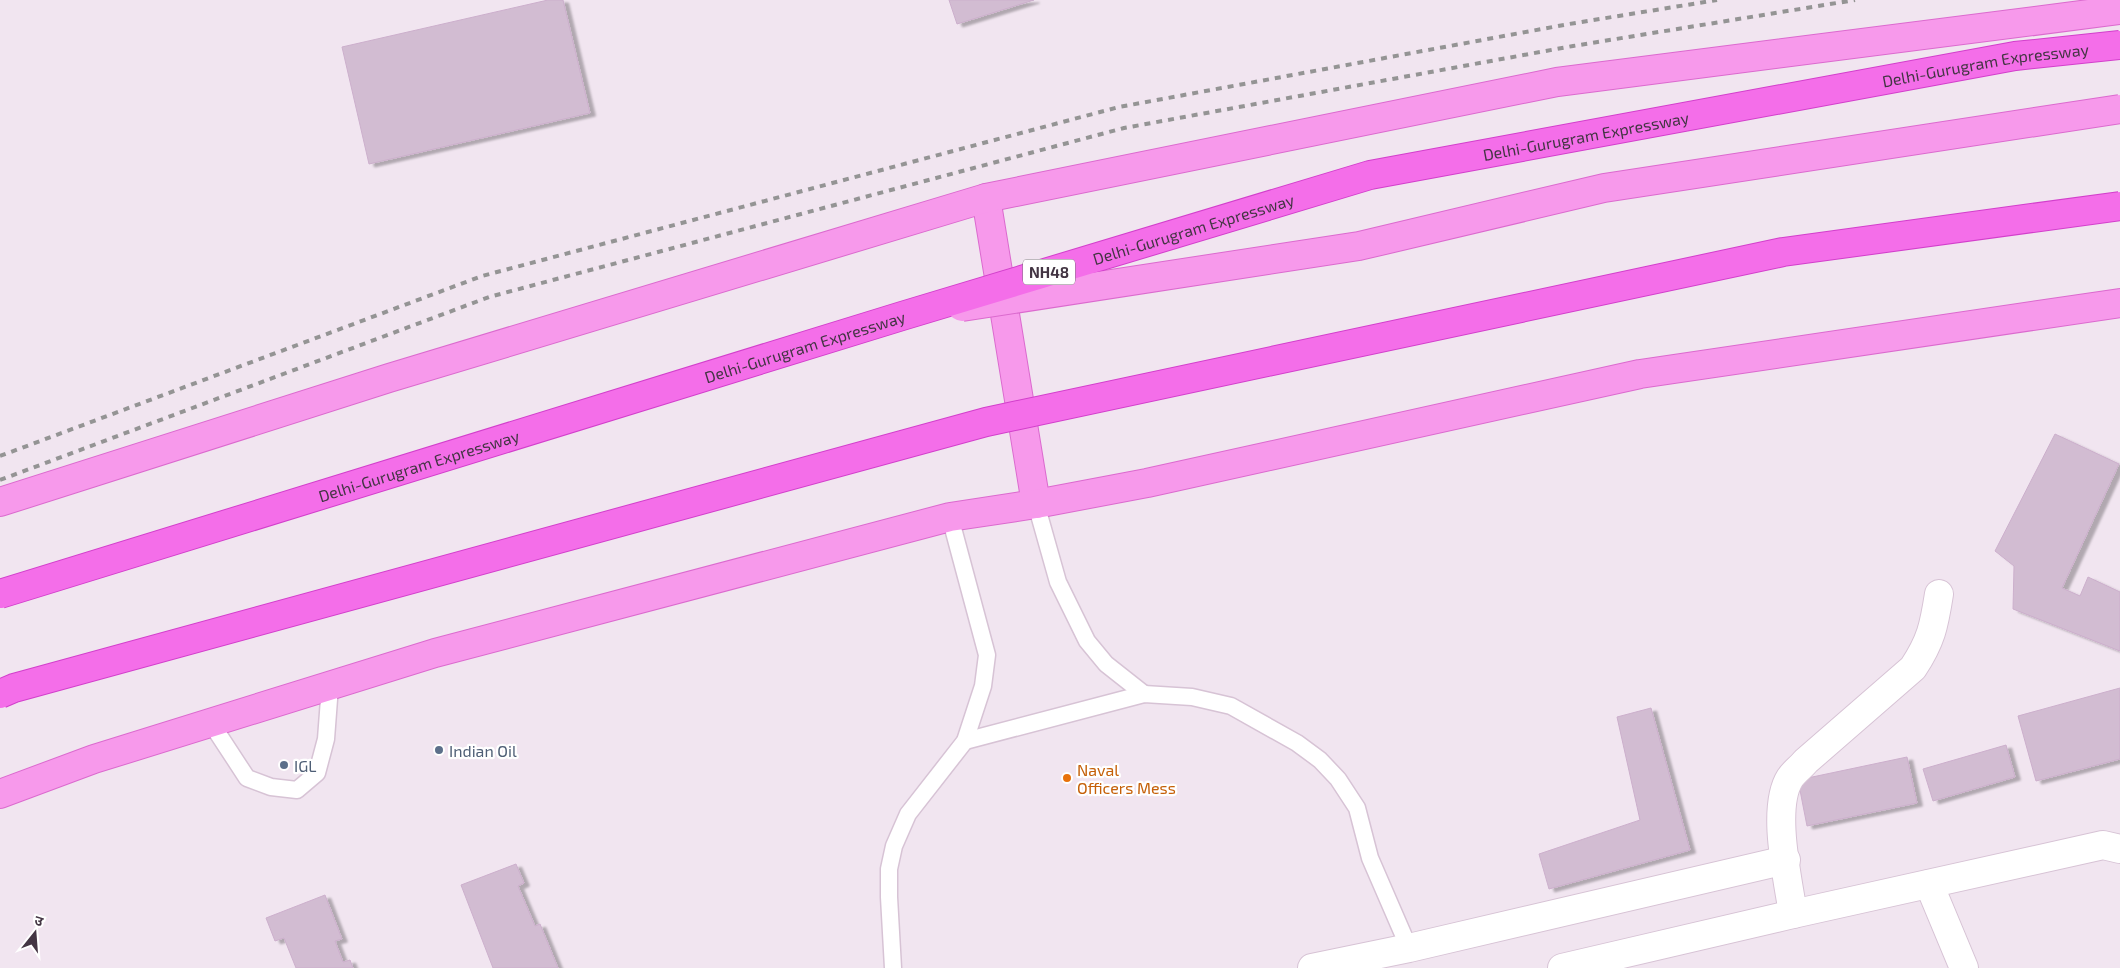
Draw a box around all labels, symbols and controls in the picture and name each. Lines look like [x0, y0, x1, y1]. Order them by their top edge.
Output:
street label: Delhi-Gurugram Expressway [1880, 39, 2090, 90]
street label: Delhi-Gurugram Expressway [1481, 107, 1691, 164]
street label: Delhi-Gurugram Expressway [1090, 189, 1297, 268]
road number: NH48 [1023, 260, 1075, 284]
street label: Delhi-Gurugram Expressway [702, 306, 908, 386]
street label: Delhi-Gurugram Expressway [316, 425, 522, 505]
place label: Indian Oil [449, 741, 517, 760]
marker: Indian Oil [433, 744, 445, 756]
place label: IGL [294, 756, 316, 775]
marker: IGL [278, 759, 290, 771]
place label: Naval Officers Mess [1077, 760, 1176, 797]
marker: Naval Officers Mess [1061, 772, 1073, 784]
north arrow [10, 908, 60, 958]
text: उ [33, 911, 46, 930]

